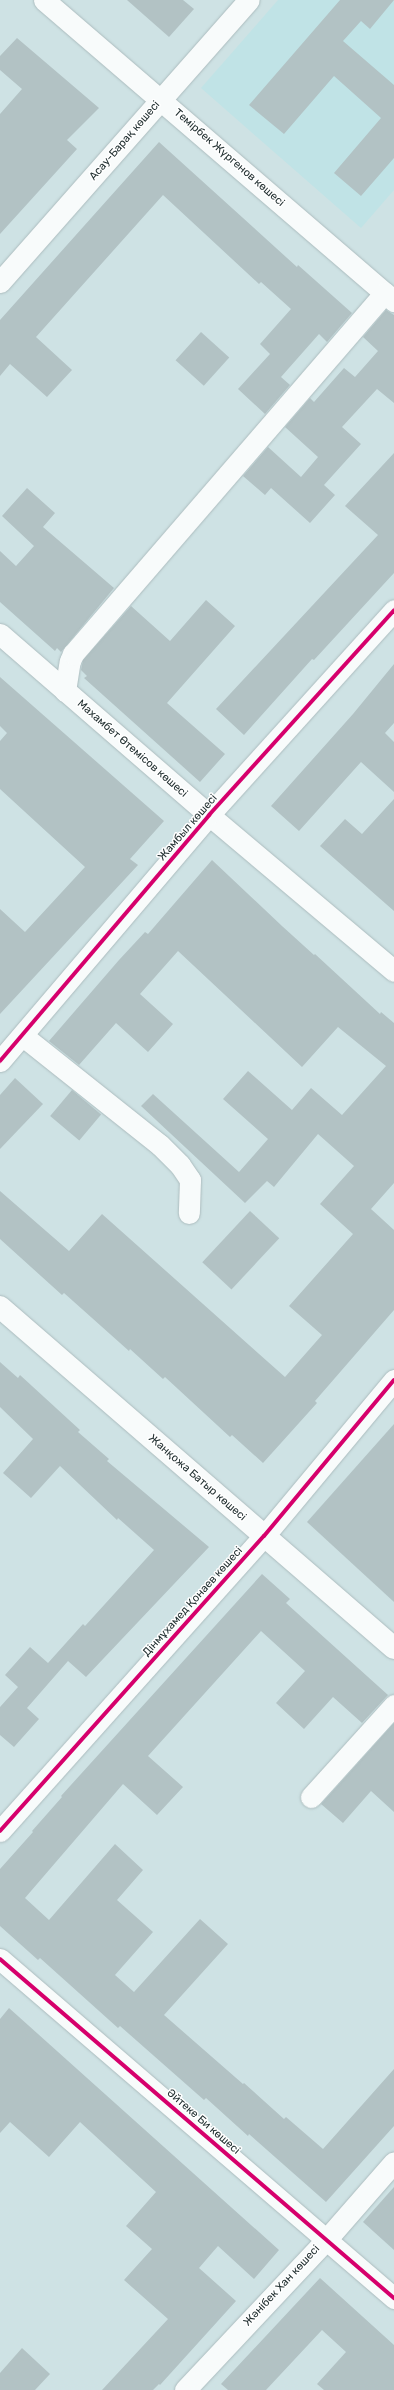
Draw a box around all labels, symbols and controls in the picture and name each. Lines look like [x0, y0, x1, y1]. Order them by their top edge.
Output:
street label: Асау-Барақ көшесі [87, 99, 163, 183]
street label: Темірбек Жүргенов көшесі [171, 106, 287, 210]
street label: Махамбет Өтемісов көшесі [74, 698, 190, 800]
street label: Жамбыл көшесі [156, 792, 220, 864]
street label: Жанқожа Батыр көшесі [145, 1432, 249, 1524]
street label: Дінмұхамед Қонаев көшесі [140, 1545, 246, 1659]
street label: Әйтеке Би көшесі [164, 2087, 242, 2157]
street label: Жәнібек Хан көшесі [241, 2243, 323, 2329]

